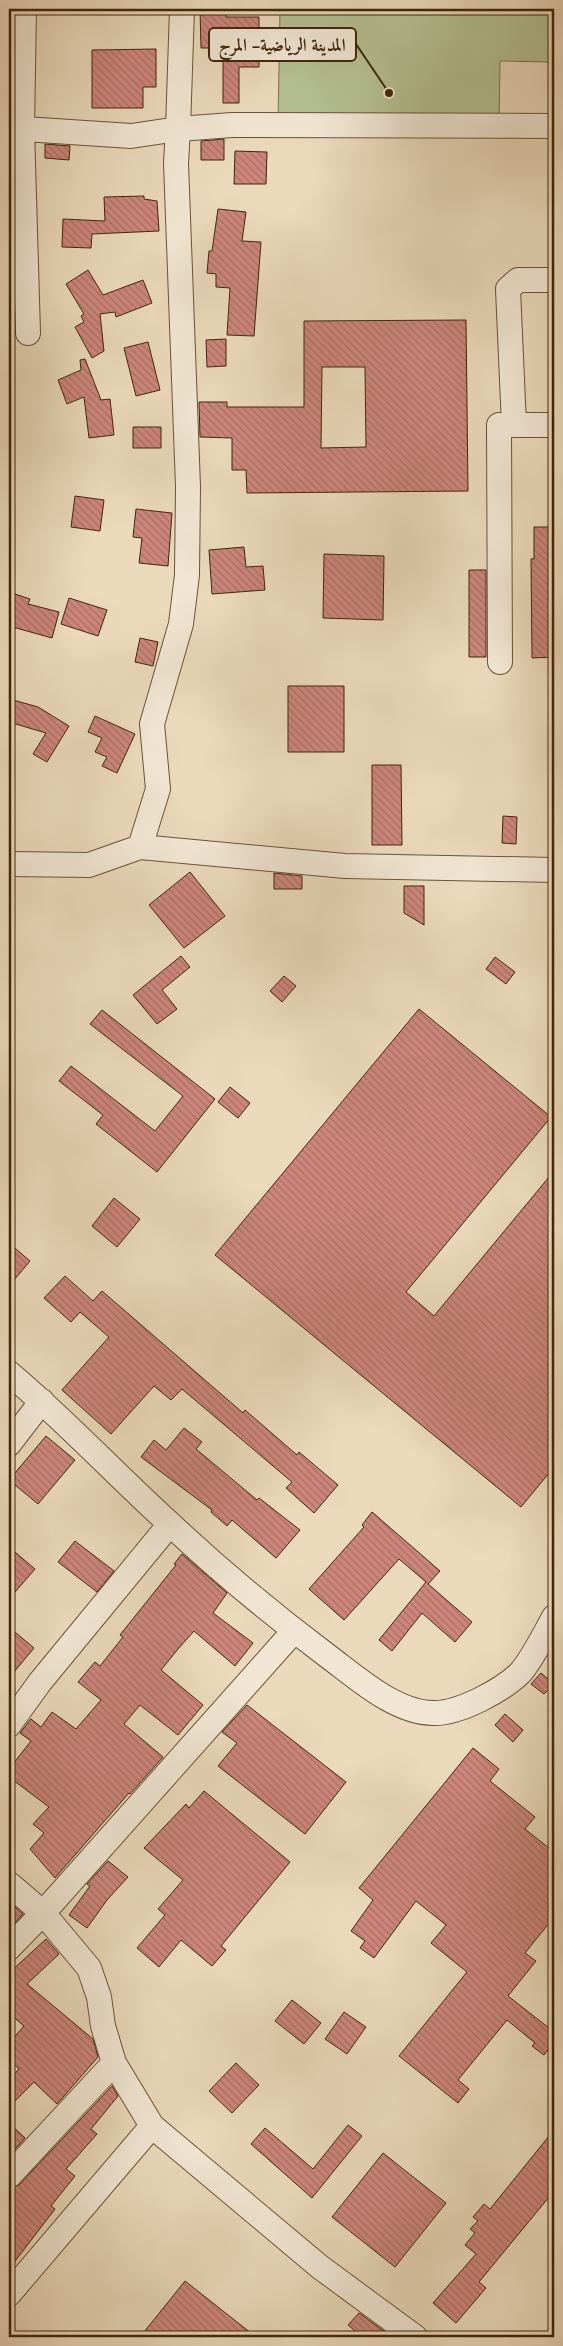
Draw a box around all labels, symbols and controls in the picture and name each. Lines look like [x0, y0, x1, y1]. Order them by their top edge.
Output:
callout: المدينة الرياضية- المرج [209, 28, 356, 61]
text: المدينة الرياضية- المرج [218, 33, 346, 61]

